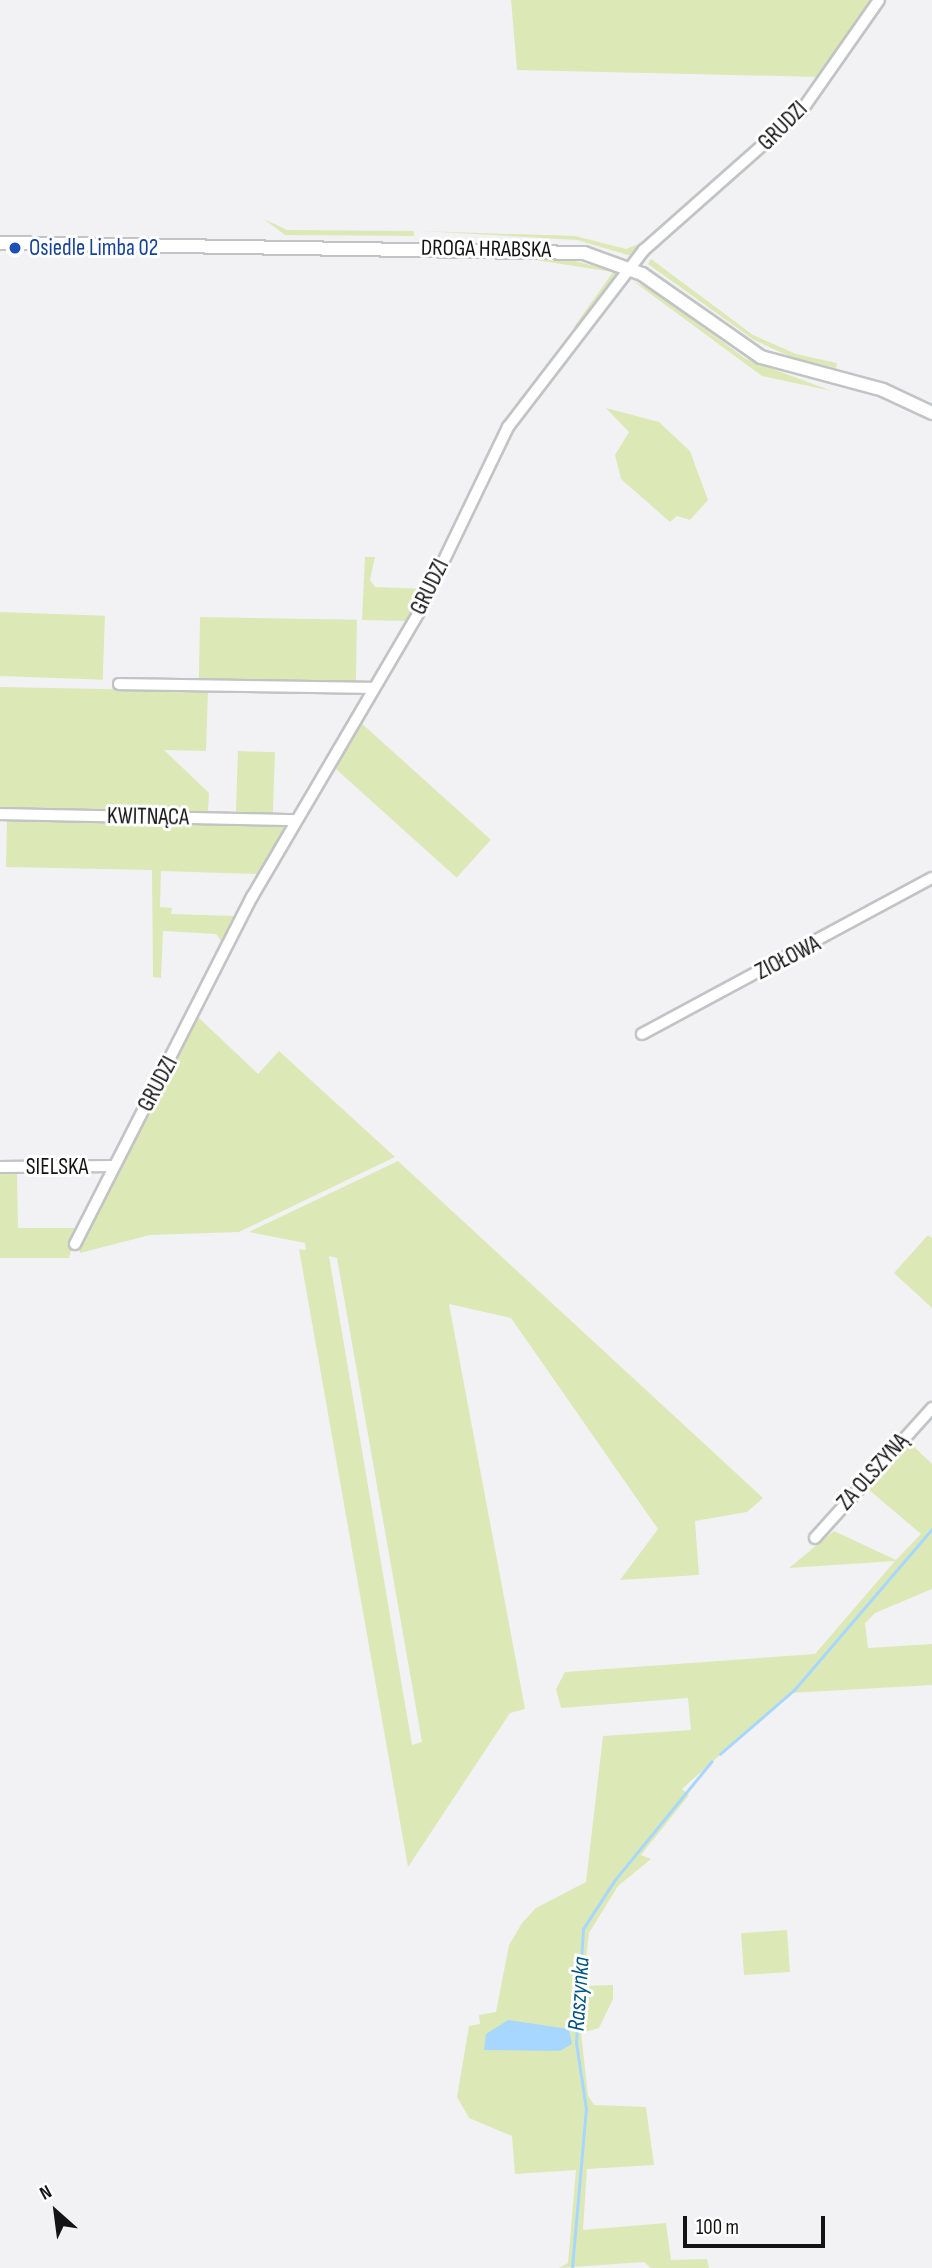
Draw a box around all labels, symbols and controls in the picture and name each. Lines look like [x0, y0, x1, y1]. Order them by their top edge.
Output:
street label: GRUDZI [753, 96, 813, 156]
place label: Osiedle Limba 02 [29, 234, 158, 262]
street label: DROGA HRABSKA [421, 234, 551, 264]
marker: Osiedle Limba 02 [7, 240, 23, 256]
street label: GRUDZI [405, 555, 455, 619]
street label: KWITNĄCA [107, 802, 189, 832]
street label: ZIOŁOWA [751, 930, 825, 986]
street label: GRUDZI [132, 1052, 184, 1116]
street label: SIELSKA [26, 1153, 88, 1181]
street label: ZA OLSZYNĄ [831, 1428, 915, 1516]
water label: Raszynka [562, 1956, 596, 2032]
north arrow [21, 2177, 91, 2247]
text: N [36, 2180, 56, 2206]
scale bar [687, 2202, 829, 2246]
text: 100 m [696, 2215, 739, 2240]

